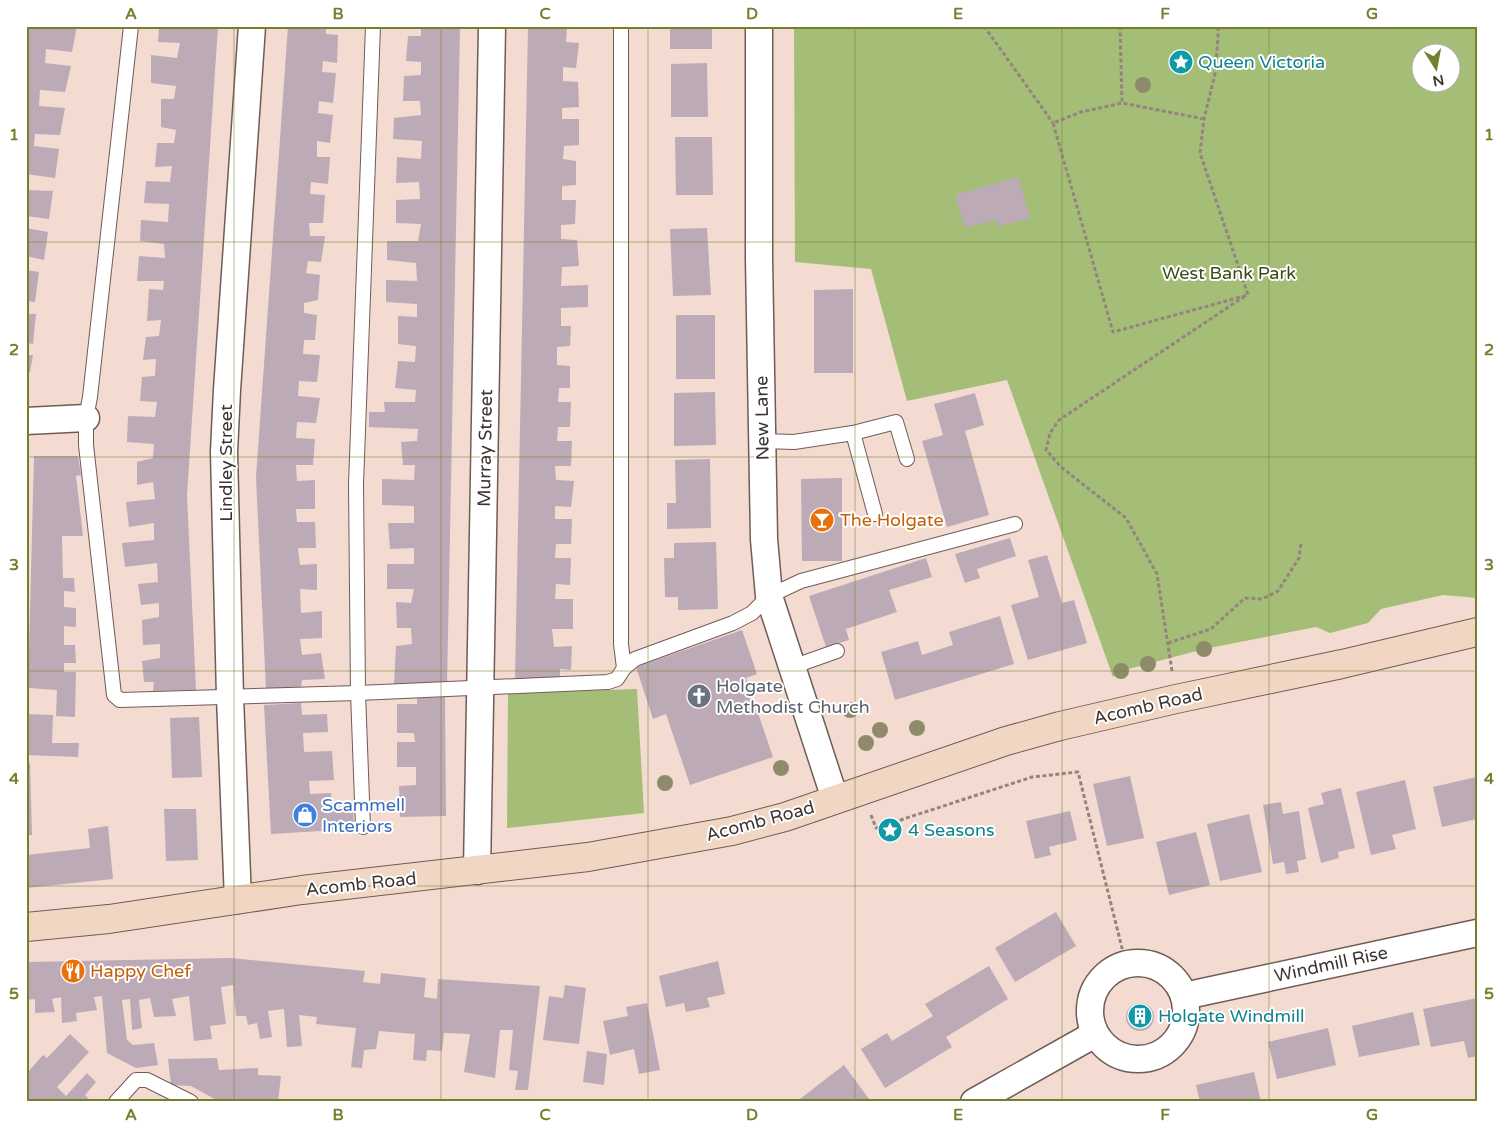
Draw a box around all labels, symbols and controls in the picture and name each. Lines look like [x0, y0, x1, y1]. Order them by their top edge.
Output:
text: A [125, 4, 137, 24]
text: B [332, 4, 344, 24]
text: C [539, 4, 551, 24]
text: D [746, 4, 758, 24]
text: E [953, 4, 963, 24]
text: F [1160, 4, 1170, 24]
text: G [1366, 4, 1378, 24]
north arrow [1410, 42, 1460, 92]
place icon: Queen Victoria [1168, 49, 1194, 75]
place label: Queen Victoria [1198, 51, 1325, 73]
text: N [1431, 71, 1446, 90]
text: 1 [9, 125, 19, 145]
text: 1 [1484, 125, 1494, 145]
park label: West Bank Park [1162, 262, 1296, 284]
text: 2 [9, 340, 19, 360]
text: 2 [1484, 340, 1494, 360]
street label: New Lane [750, 375, 774, 461]
street label: Murray Street [473, 389, 497, 507]
street label: Lindley Street [215, 404, 237, 522]
bar icon: The Holgate [809, 507, 835, 533]
place label: The Holgate [840, 509, 944, 531]
text: 3 [9, 555, 19, 575]
text: 3 [1484, 555, 1494, 575]
place label: Holgate Methodist Church [716, 675, 870, 718]
church icon: Holgate Methodist Church [686, 683, 712, 709]
street label: Acomb Road [1091, 683, 1205, 729]
text: 4 [9, 769, 19, 789]
text: 4 [1484, 769, 1494, 789]
place label: Scammell Interiors [322, 794, 405, 837]
street label: Acomb Road [703, 796, 817, 846]
shop icon: Scammell Interiors [292, 802, 318, 828]
place icon: 4 Seasons [877, 817, 903, 843]
place label: 4 Seasons [908, 819, 995, 841]
street label: Acomb Road [304, 867, 418, 901]
street label: Windmill Rise [1272, 941, 1390, 987]
restaurant icon: Happy Chef [60, 958, 86, 984]
place label: Happy Chef [90, 960, 191, 982]
text: 5 [9, 984, 19, 1004]
text: 5 [1484, 984, 1494, 1004]
building icon: Holgate Windmill [1127, 1003, 1153, 1029]
place label: Holgate Windmill [1158, 1005, 1304, 1027]
text: A [125, 1105, 137, 1125]
text: B [332, 1105, 344, 1125]
text: C [539, 1105, 551, 1125]
text: D [746, 1105, 758, 1125]
text: E [953, 1105, 963, 1125]
text: F [1160, 1105, 1170, 1125]
text: G [1366, 1105, 1378, 1125]

